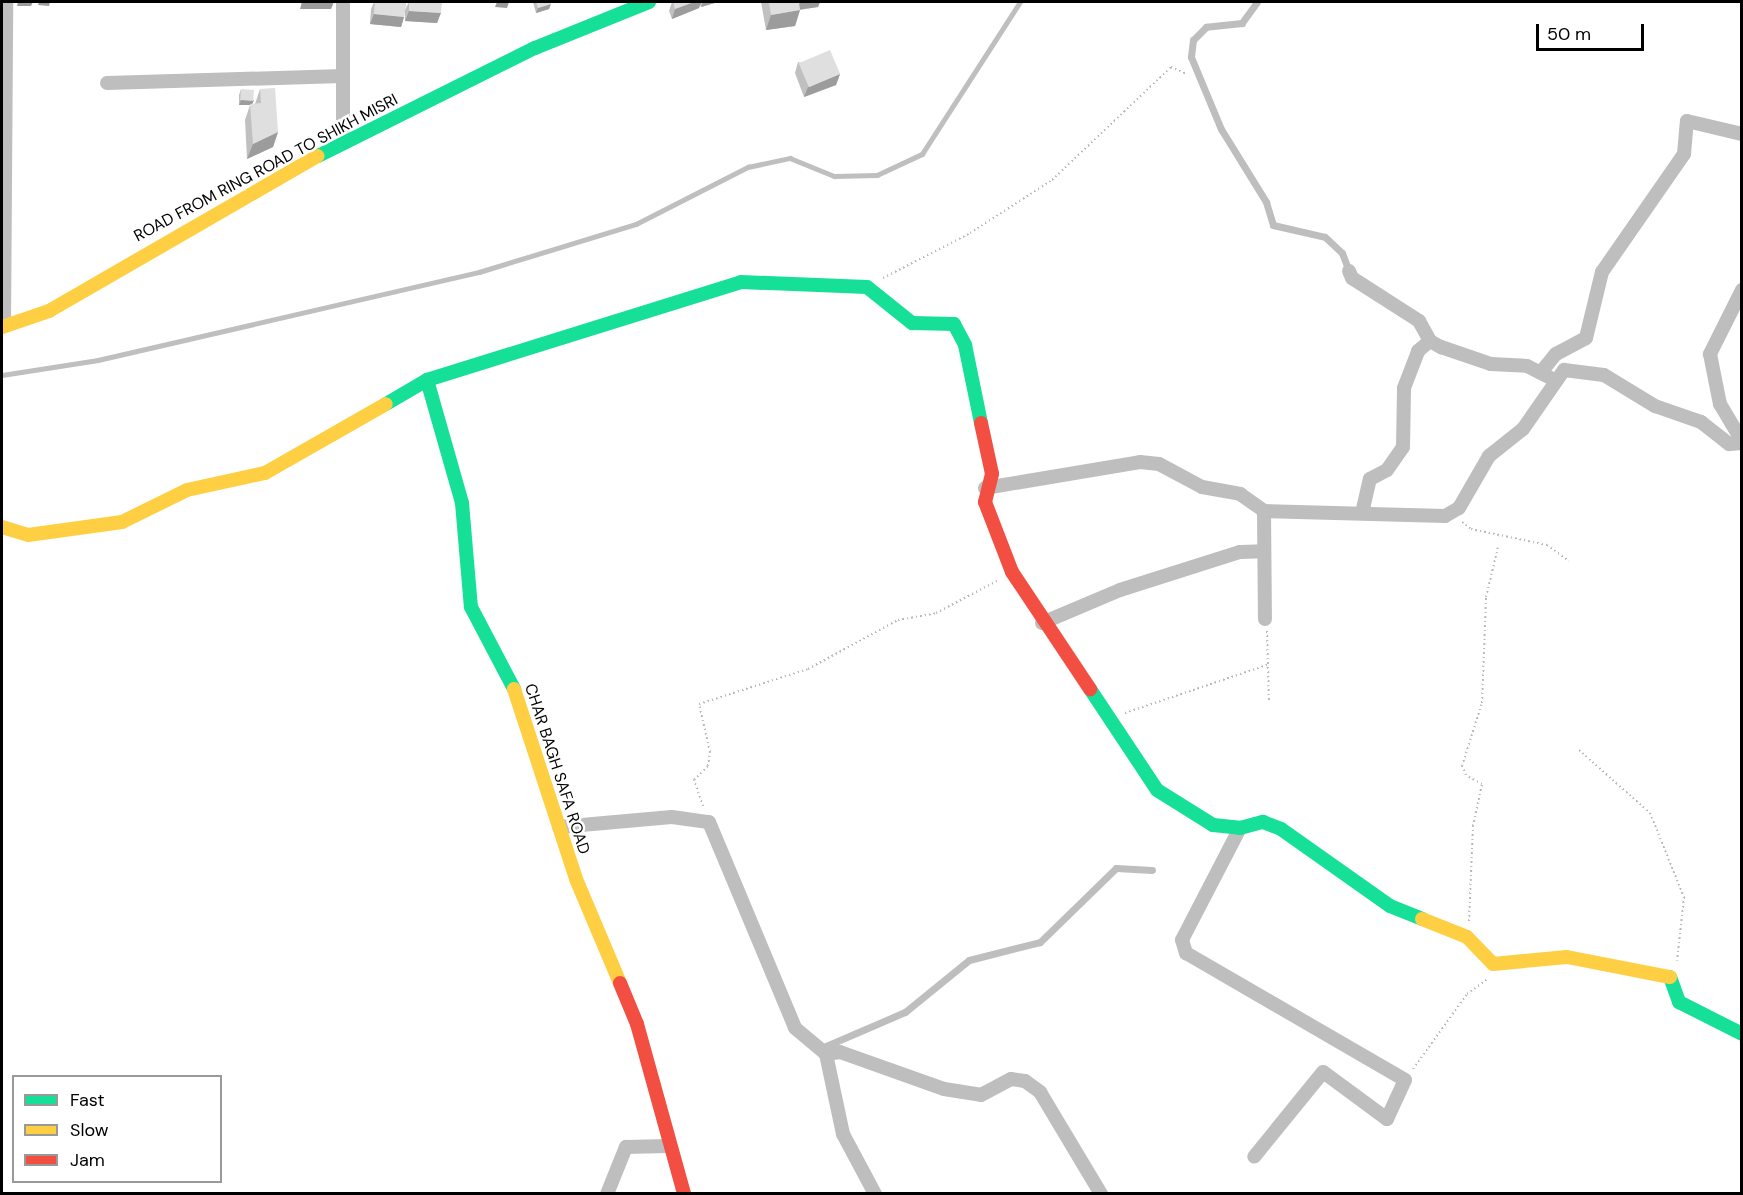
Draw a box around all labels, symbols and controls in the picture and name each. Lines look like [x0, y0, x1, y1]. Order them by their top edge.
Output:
scale bar [1539, 12, 1647, 50]
text: 50 m [1547, 22, 1591, 46]
street label: ROAD FROM RING ROAD TO SHIKH MISRI [131, 90, 401, 246]
street label: CHAR BAGH SAFA ROAD [520, 681, 594, 857]
legend [12, 1075, 222, 1183]
text: Fast [70, 1088, 105, 1112]
text: Slow [70, 1118, 109, 1142]
text: Jam [70, 1148, 105, 1172]

